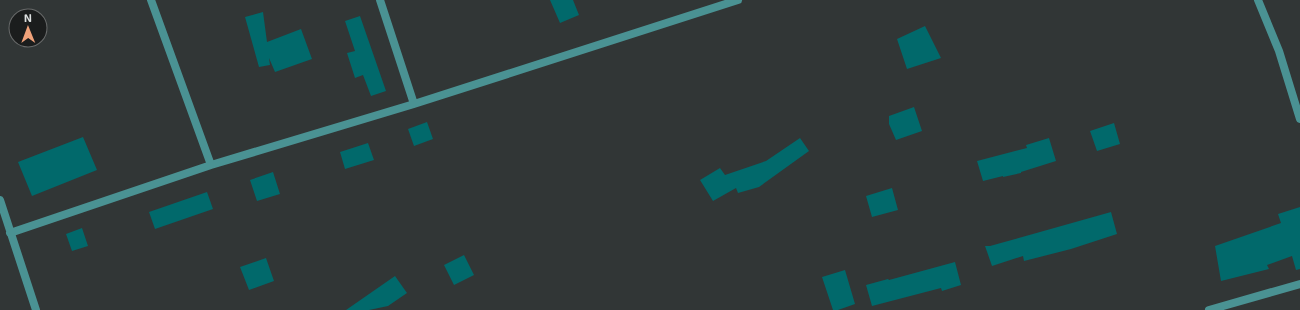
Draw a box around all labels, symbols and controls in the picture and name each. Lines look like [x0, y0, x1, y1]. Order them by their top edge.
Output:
north arrow [8, 8, 48, 48]
text: N [24, 11, 32, 24]

